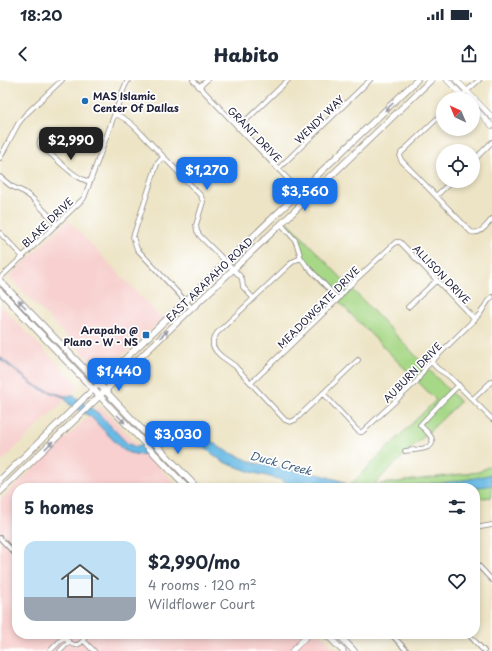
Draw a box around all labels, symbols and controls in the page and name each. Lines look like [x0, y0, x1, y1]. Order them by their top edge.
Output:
text: 18:20 [20, 3, 62, 26]
text: Habito [214, 41, 278, 68]
icon: back [12, 43, 34, 65]
icon: share [458, 43, 480, 65]
place label: MAS Islamic Center Of Dallas [93, 88, 179, 115]
street label: WENDY WAY [291, 91, 348, 147]
north arrow [436, 92, 480, 136]
map controls [436, 92, 480, 188]
marker: MAS Islamic Center Of Dallas [80, 96, 90, 106]
one-way arrow [384, 102, 394, 112]
street label: GRANT DRIVE [225, 103, 285, 165]
pin: $2,990 [38, 127, 104, 161]
text: $2,990 [48, 130, 94, 149]
button: locate [436, 144, 480, 188]
pin: $1,270 [174, 157, 240, 191]
text: $1,270 [185, 160, 229, 179]
pin: $3,560 [272, 178, 338, 212]
text: $3,560 [281, 181, 329, 200]
street label: BLAKE DRIVE [18, 193, 76, 251]
street label: EAST ARAPAHO ROAD [162, 233, 256, 325]
street label: ALLISON DRIVE [410, 241, 474, 307]
street label: MEADOWGATE DRIVE [274, 263, 362, 351]
one-way arrow [17, 299, 27, 309]
place label: Arapaho @ Plano - W - NS [64, 322, 138, 349]
one-way arrow [159, 329, 169, 339]
marker: Arapaho @ Plano - W - NS [141, 330, 151, 340]
street label: AUBURN DRIVE [379, 338, 445, 406]
pin: $1,440 [86, 358, 152, 392]
text: $1,440 [96, 361, 142, 380]
one-way arrow [116, 414, 126, 424]
pin: $3,030 [145, 421, 211, 455]
text: $3,030 [154, 424, 202, 443]
one-way arrow [44, 440, 54, 450]
water label: Duck Creek [248, 447, 315, 480]
text: 5 homes [24, 494, 94, 520]
icon: filters [446, 496, 468, 518]
text: $2,990/mo [148, 549, 240, 575]
icon: home [56, 557, 104, 605]
icon: heart [446, 570, 468, 592]
text: 4 rooms · 120 m² [148, 575, 257, 594]
text: Wildflower Court [148, 594, 255, 613]

